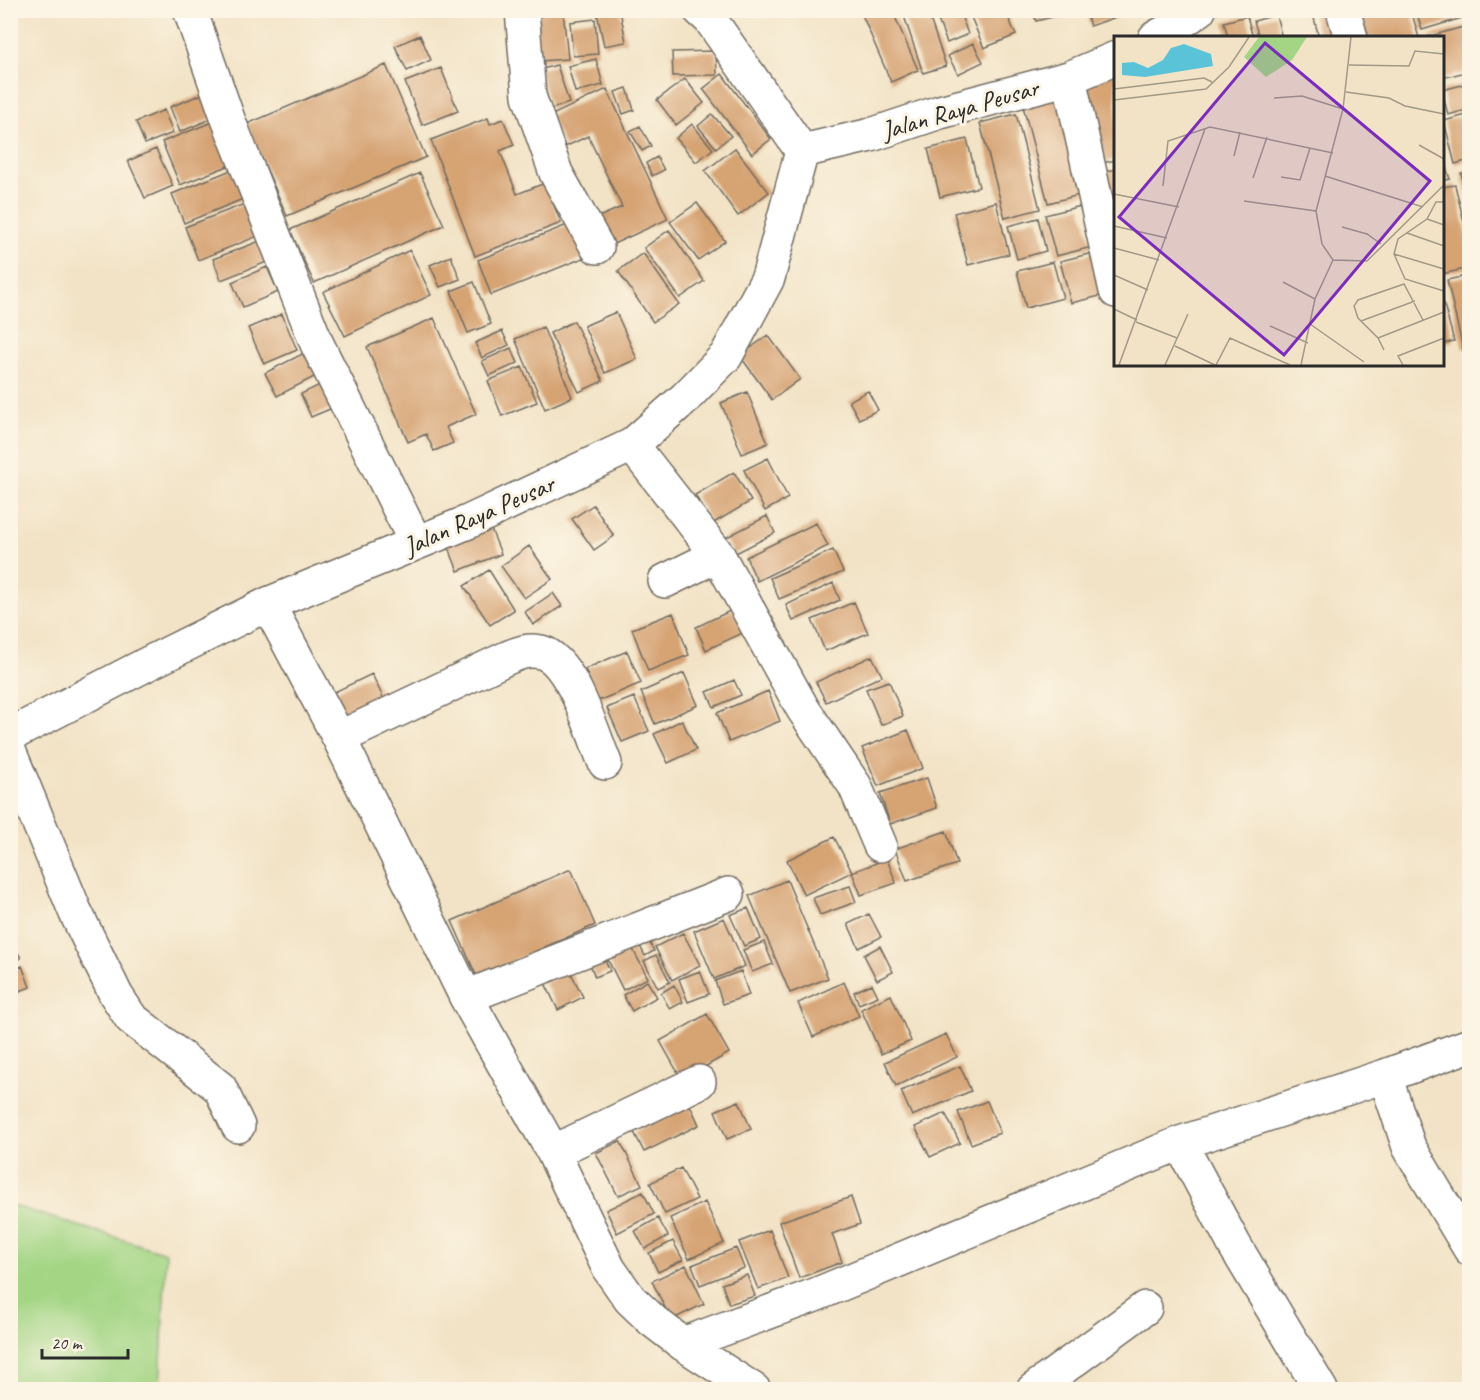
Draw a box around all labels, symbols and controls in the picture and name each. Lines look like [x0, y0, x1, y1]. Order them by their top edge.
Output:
inset map [1114, 36, 1444, 366]
street label: Jalan Raya Peusar [876, 70, 1044, 148]
street label: Jalan Raya Peusar [397, 466, 561, 564]
scale bar [42, 1322, 128, 1360]
text: 20 m [51, 1332, 84, 1354]

